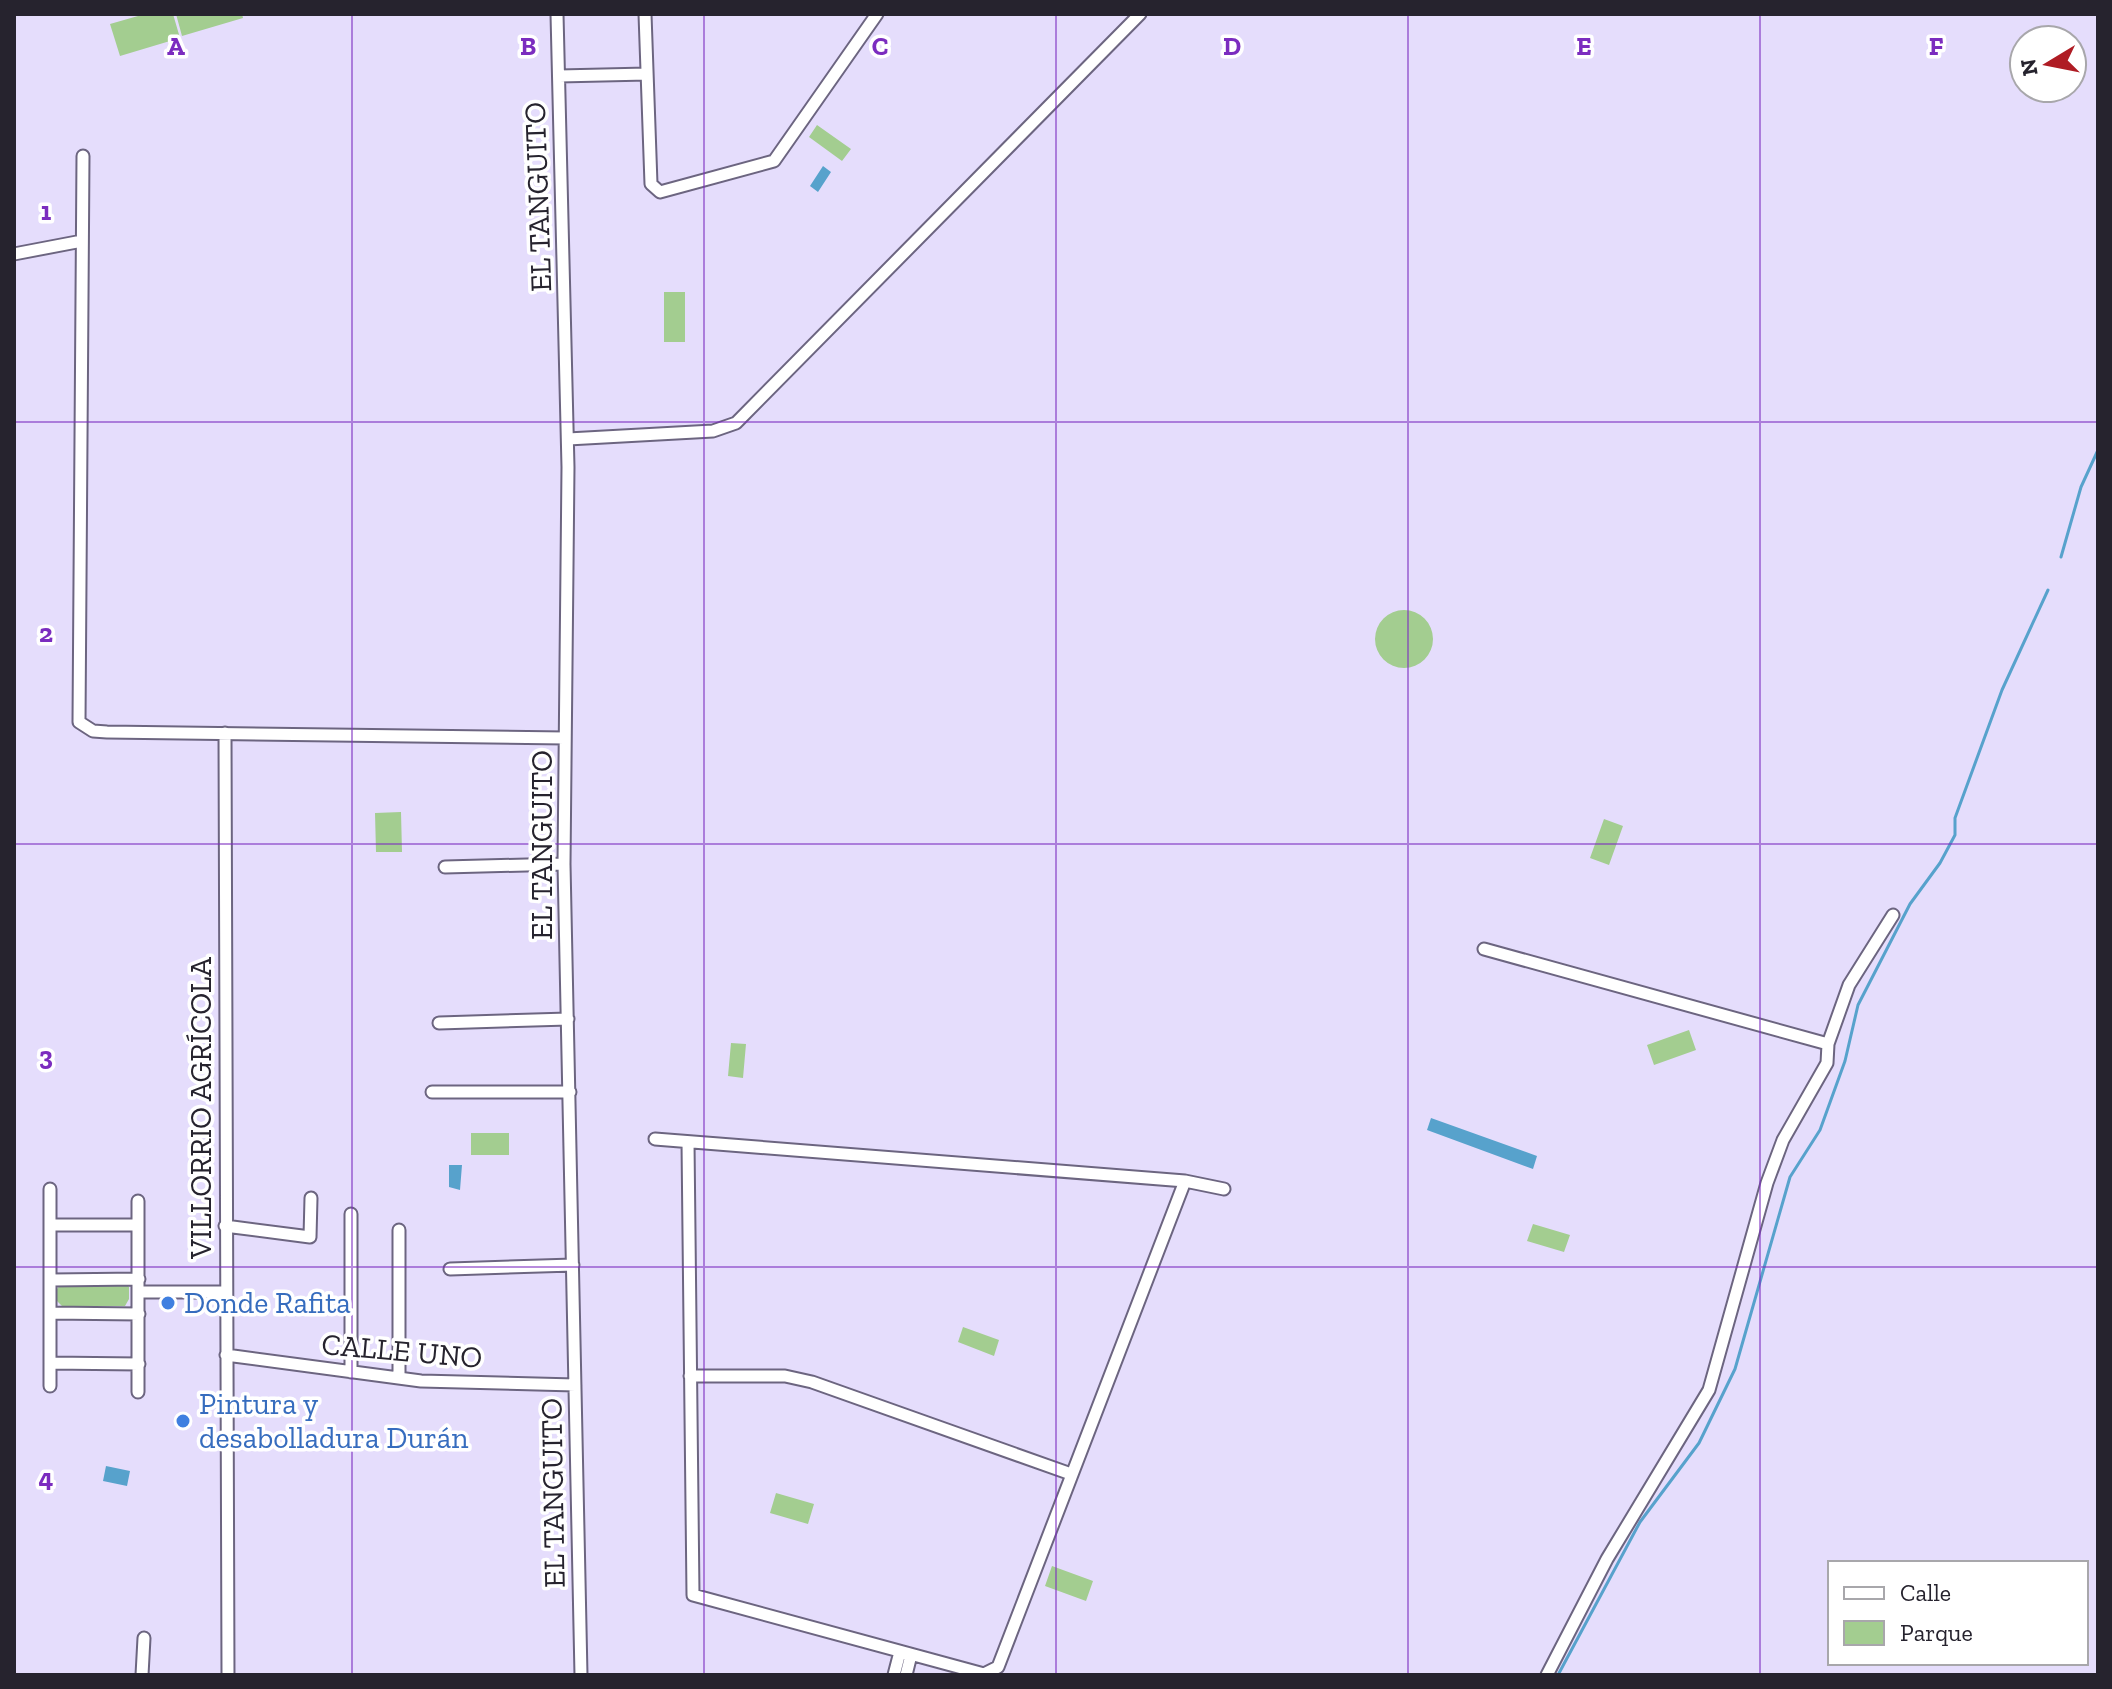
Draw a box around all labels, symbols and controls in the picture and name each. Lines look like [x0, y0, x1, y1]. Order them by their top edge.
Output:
north arrow [2008, 24, 2088, 104]
text: A [167, 30, 185, 62]
text: B [520, 30, 536, 62]
text: C [872, 30, 888, 62]
text: D [1223, 30, 1241, 62]
text: E [1576, 30, 1592, 62]
text: F [1929, 30, 1944, 62]
text: N [2014, 57, 2044, 78]
street label: EL TANGUITO [517, 101, 559, 293]
text: 1 [41, 195, 52, 227]
text: 2 [39, 617, 53, 649]
street label: EL TANGUITO [524, 750, 560, 940]
street label: VILLORRIO AGRÍCOLA [183, 957, 219, 1260]
text: 3 [39, 1040, 53, 1072]
place label: Donde Rafita [184, 1285, 351, 1321]
marker: Donde Rafita [159, 1294, 177, 1312]
street label: CALLE UNO [320, 1326, 484, 1376]
place label: Pintura y desabolladura Durán [199, 1386, 469, 1456]
street label: EL TANGUITO [533, 1398, 573, 1588]
marker: Pintura y desabolladura Durán [174, 1412, 192, 1430]
text: 4 [39, 1462, 54, 1494]
legend [1828, 1561, 2088, 1665]
text: Calle [1900, 1578, 1951, 1607]
text: Parque [1900, 1618, 1973, 1647]

